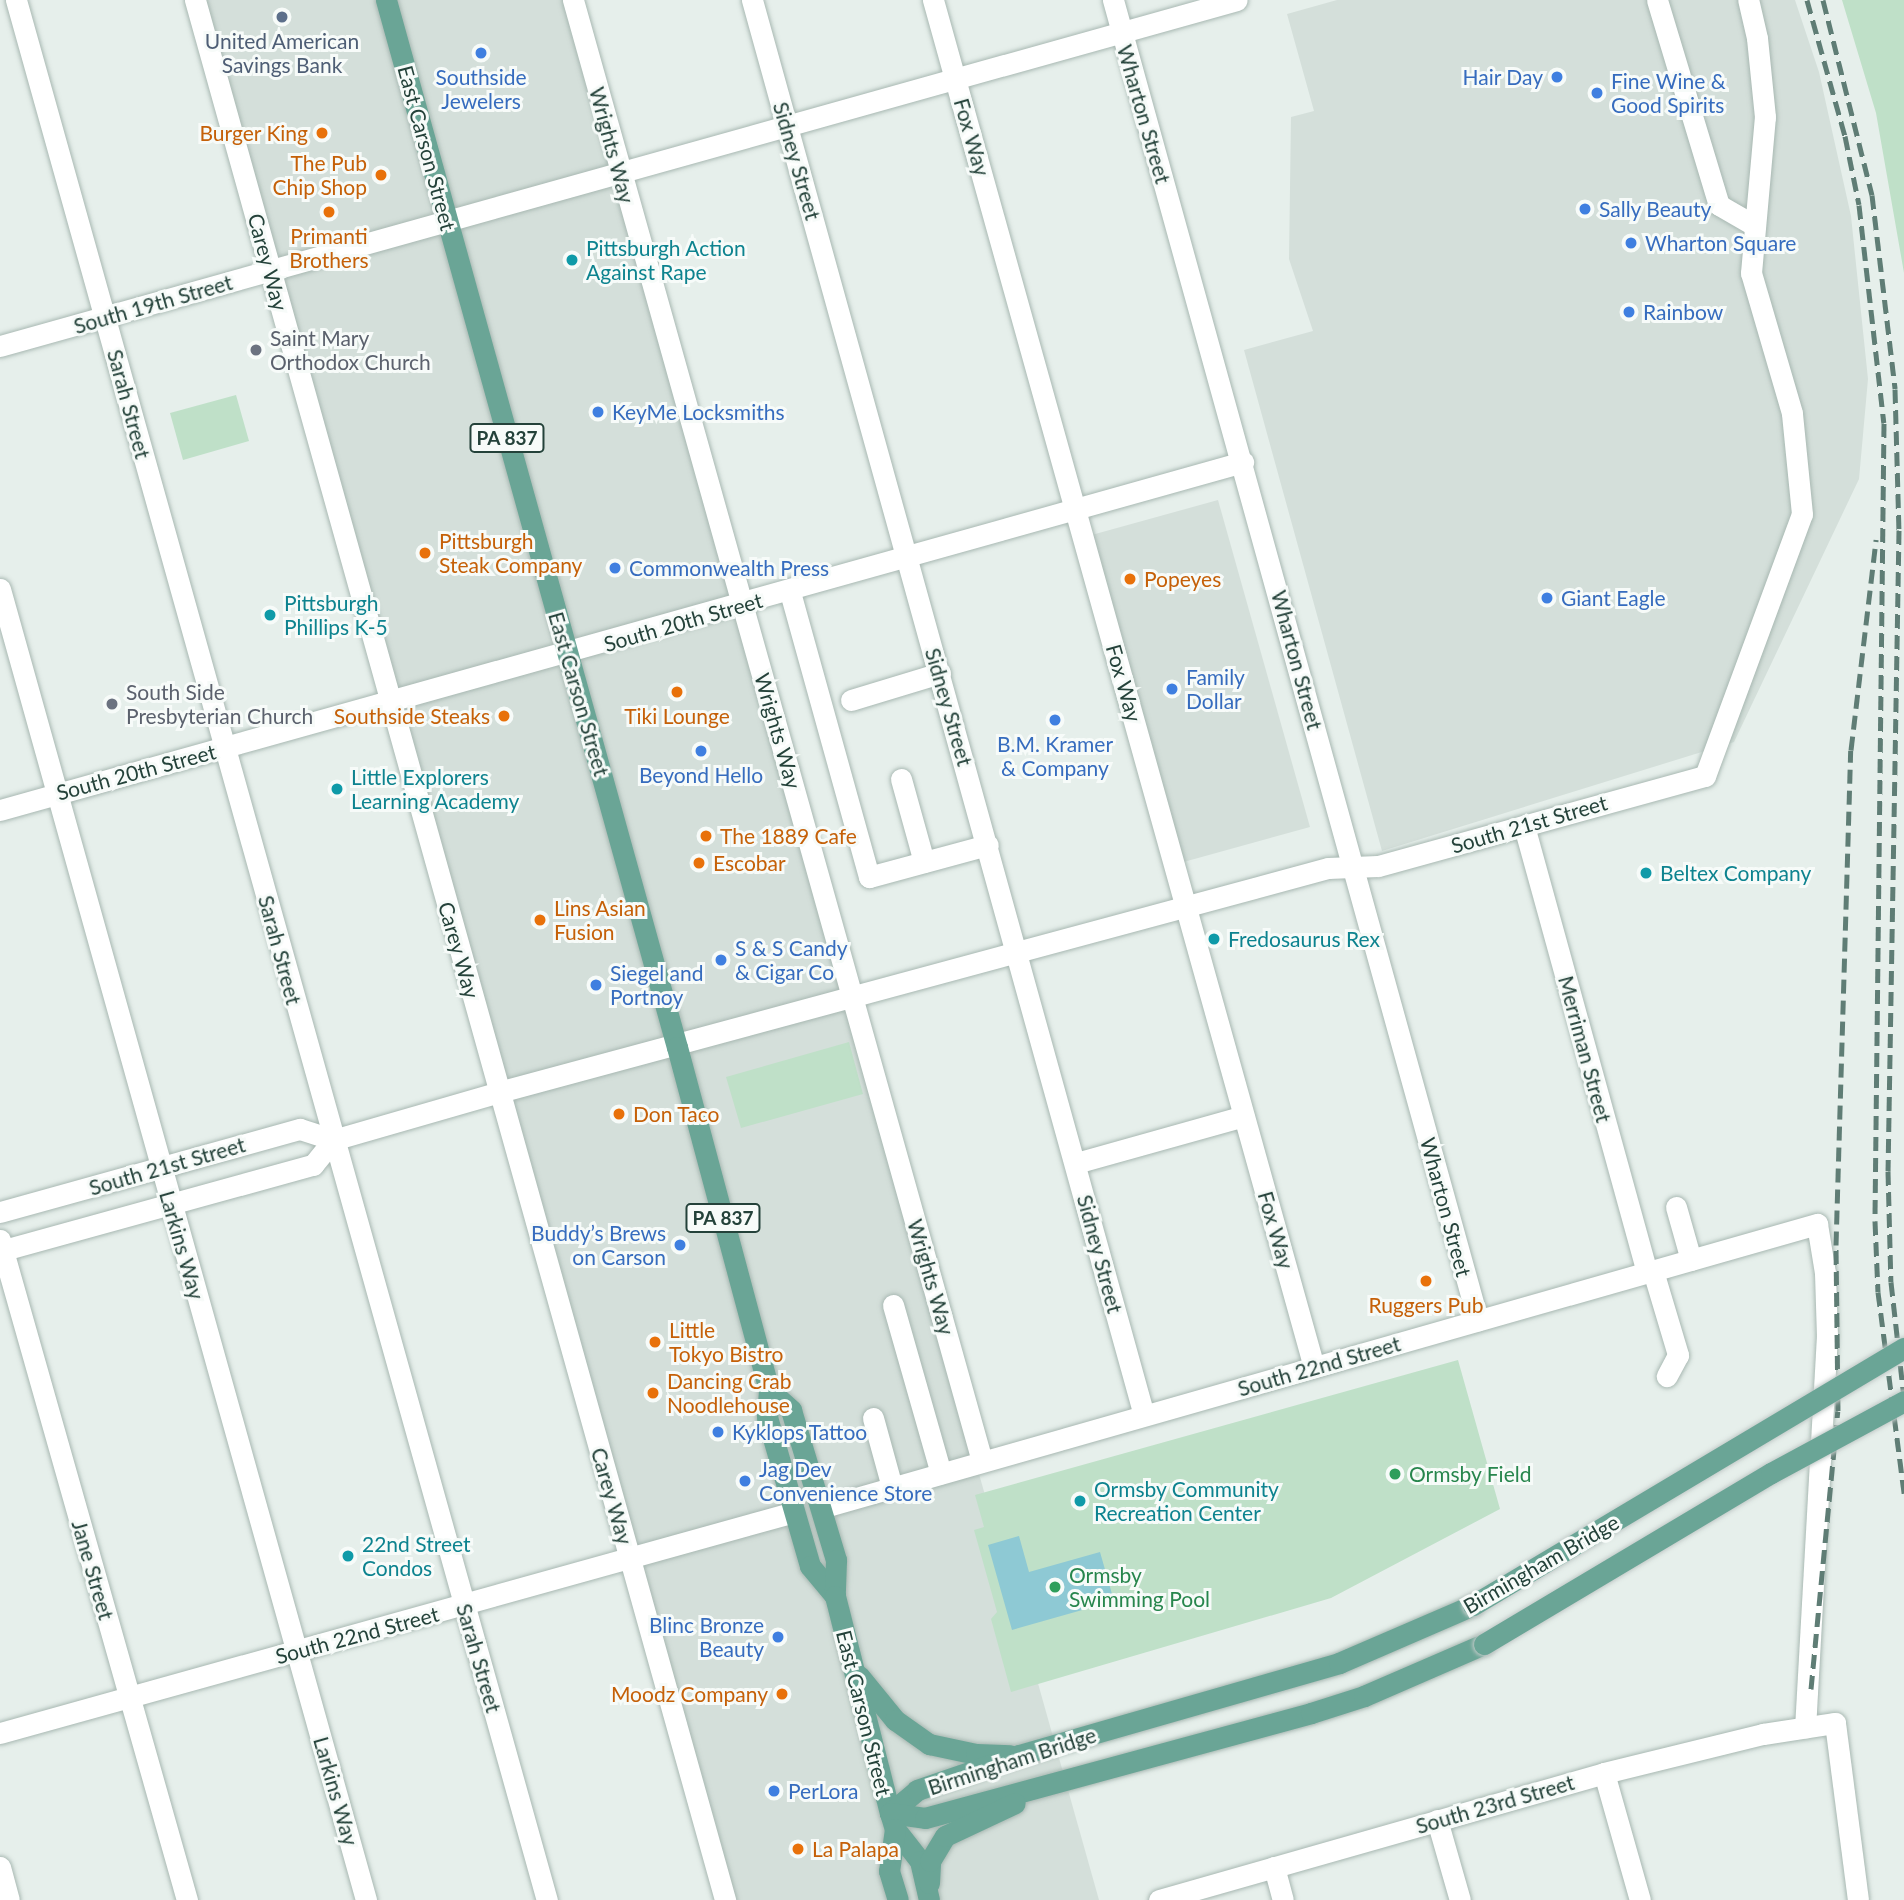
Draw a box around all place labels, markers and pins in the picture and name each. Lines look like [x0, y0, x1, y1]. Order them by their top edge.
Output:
marker: United American Savings Bank [274, 9, 290, 25]
place label: United American Savings Bank [205, 28, 359, 78]
marker: Southside Jewelers [473, 45, 489, 61]
place label: Southside Jewelers [435, 64, 527, 114]
place label: Hair Day [1462, 64, 1543, 90]
place label: Fine Wine & Good Spirits [1611, 68, 1726, 118]
marker: Hair Day [1549, 69, 1565, 85]
marker: Fine Wine & Good Spirits [1589, 85, 1605, 101]
place label: Burger King [199, 120, 308, 146]
marker: Burger King [314, 125, 330, 141]
place label: The Pub Chip Shop [272, 150, 367, 200]
marker: The Pub Chip Shop [373, 167, 389, 183]
place label: Sally Beauty [1599, 196, 1712, 222]
marker: Sally Beauty [1577, 201, 1593, 217]
marker: Primanti Brothers [321, 204, 337, 220]
place label: Primanti Brothers [289, 223, 369, 273]
place label: Wharton Square [1645, 230, 1796, 256]
place label: Pittsburgh Action Against Rape [586, 235, 746, 285]
marker: Wharton Square [1623, 235, 1639, 251]
marker: Pittsburgh Action Against Rape [564, 252, 580, 268]
place label: Rainbow [1643, 299, 1723, 325]
marker: Rainbow [1621, 304, 1637, 320]
place label: Saint Mary Orthodox Church [270, 325, 431, 375]
marker: Saint Mary Orthodox Church [248, 342, 264, 358]
place label: KeyMe Locksmiths [612, 399, 785, 425]
marker: KeyMe Locksmiths [590, 404, 606, 420]
place label: Pittsburgh Steak Company [439, 528, 582, 578]
marker: Pittsburgh Steak Company [417, 545, 433, 561]
place label: Commonwealth Press [629, 555, 829, 581]
marker: Commonwealth Press [607, 560, 623, 576]
place label: Popeyes [1144, 566, 1221, 592]
marker: Popeyes [1122, 571, 1138, 587]
place label: Giant Eagle [1561, 585, 1666, 611]
place label: Pittsburgh Phillips K-5 [284, 590, 388, 640]
marker: Giant Eagle [1539, 590, 1555, 606]
marker: Pittsburgh Phillips K-5 [262, 607, 278, 623]
place label: Family Dollar [1186, 664, 1245, 714]
place label: South Side Presbyterian Church [126, 679, 313, 729]
marker: Family Dollar [1164, 681, 1180, 697]
marker: Tiki Lounge [669, 684, 685, 700]
marker: South Side Presbyterian Church [104, 696, 120, 712]
place label: Southside Steaks [334, 703, 490, 729]
place label: Tiki Lounge [624, 703, 730, 729]
marker: Southside Steaks [496, 708, 512, 724]
marker: B.M. Kramer & Company [1047, 712, 1063, 728]
place label: B.M. Kramer & Company [997, 731, 1113, 781]
marker: Beyond Hello [693, 743, 709, 759]
place label: Beyond Hello [639, 762, 763, 788]
place label: Little Explorers Learning Academy [351, 764, 520, 814]
marker: Little Explorers Learning Academy [329, 781, 345, 797]
place label: The 1889 Cafe [720, 823, 857, 849]
marker: The 1889 Cafe [698, 828, 714, 844]
place label: Escobar [713, 850, 786, 876]
marker: Escobar [691, 855, 707, 871]
place label: Beltex Company [1660, 860, 1811, 886]
marker: Beltex Company [1638, 865, 1654, 881]
place label: Lins Asian Fusion [554, 895, 647, 945]
marker: Lins Asian Fusion [532, 912, 548, 928]
place label: Fredosaurus Rex [1228, 926, 1380, 952]
marker: Fredosaurus Rex [1206, 931, 1222, 947]
place label: S & S Candy & Cigar Co [735, 935, 848, 985]
marker: S & S Candy & Cigar Co [713, 952, 729, 968]
place label: Siegel and Portnoy [610, 960, 704, 1010]
marker: Siegel and Portnoy [588, 977, 604, 993]
place label: Don Taco [633, 1101, 720, 1127]
marker: Don Taco [611, 1106, 627, 1122]
place label: Buddy’s Brews on Carson [531, 1220, 666, 1270]
marker: Buddy’s Brews on Carson [672, 1237, 688, 1253]
marker: Ruggers Pub [1418, 1273, 1434, 1289]
place label: Ruggers Pub [1368, 1292, 1484, 1318]
place label: Little Tokyo Bistro [669, 1317, 783, 1367]
marker: Little Tokyo Bistro [647, 1334, 663, 1350]
place label: Dancing Crab Noodlehouse [667, 1368, 792, 1418]
marker: Dancing Crab Noodlehouse [645, 1385, 661, 1401]
place label: Kyklops Tattoo [732, 1419, 868, 1445]
marker: Kyklops Tattoo [710, 1424, 726, 1440]
place label: Jag Dev Convenience Store [759, 1456, 932, 1506]
place label: Ormsby Field [1409, 1461, 1532, 1487]
marker: Ormsby Field [1387, 1466, 1403, 1482]
marker: Jag Dev Convenience Store [737, 1473, 753, 1489]
place label: Ormsby Community Recreation Center [1094, 1476, 1279, 1526]
marker: Ormsby Community Recreation Center [1072, 1493, 1088, 1509]
place label: 22nd Street Condos [362, 1531, 471, 1581]
marker: 22nd Street Condos [340, 1548, 356, 1564]
place label: Ormsby Swimming Pool [1069, 1562, 1210, 1612]
marker: Ormsby Swimming Pool [1047, 1579, 1063, 1595]
place label: Blinc Bronze Beauty [649, 1612, 764, 1662]
marker: Blinc Bronze Beauty [770, 1629, 786, 1645]
place label: Moodz Company [611, 1681, 768, 1707]
marker: Moodz Company [774, 1686, 790, 1702]
place label: PerLora [788, 1778, 858, 1804]
marker: PerLora [766, 1783, 782, 1799]
place label: La Palapa [812, 1836, 899, 1862]
marker: La Palapa [790, 1841, 806, 1857]

